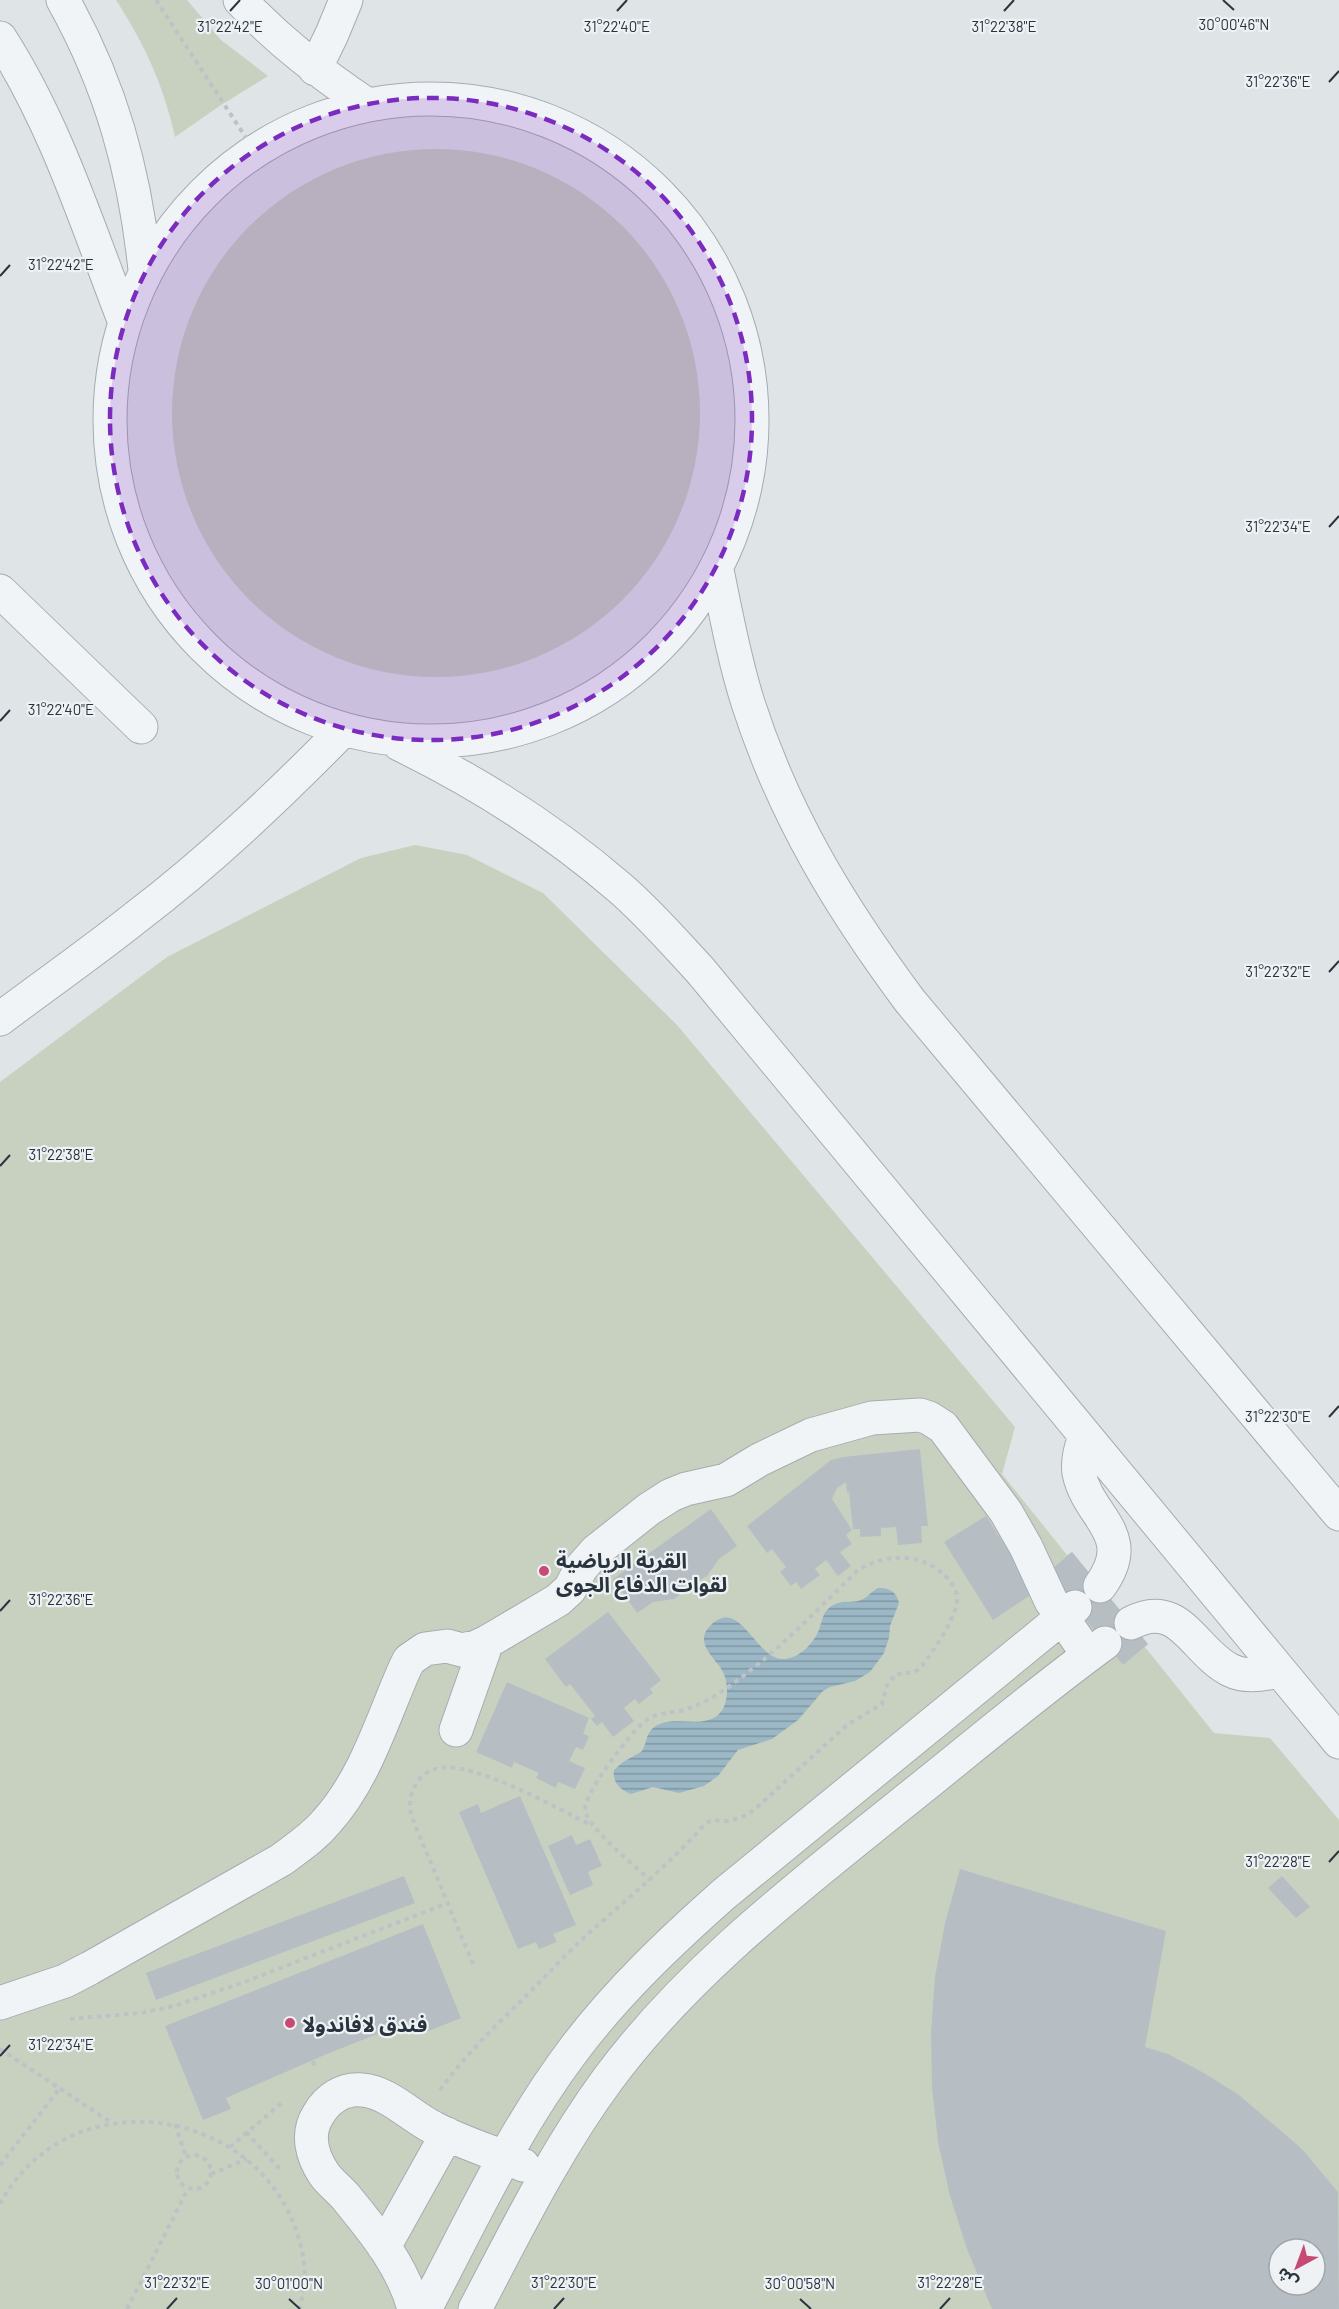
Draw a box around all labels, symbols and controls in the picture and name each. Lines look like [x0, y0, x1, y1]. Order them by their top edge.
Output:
text: 30°00'46"N [1199, 15, 1269, 33]
text: 31°22'42"E [197, 17, 263, 35]
text: 31°22'40"E [584, 17, 650, 35]
text: 31°22'38"E [971, 17, 1037, 35]
text: 31°22'36"E [1245, 72, 1311, 90]
text: 31°22'42"E [28, 255, 94, 273]
text: 31°22'34"E [1245, 517, 1311, 535]
text: 31°22'40"E [28, 700, 94, 718]
text: 31°22'32"E [1245, 962, 1311, 980]
text: 31°22'38"E [28, 1145, 94, 1163]
text: 31°22'30"E [1245, 1407, 1311, 1425]
place label: القرية الرياضية لقوات الدفاع الجوى [556, 1547, 727, 1600]
marker: القرية الرياضية لقوات الدفاع الجوى [537, 1564, 551, 1578]
text: 31°22'36"E [28, 1590, 94, 1608]
text: 31°22'28"E [1245, 1852, 1311, 1870]
place label: فندق لافاندولا [302, 2011, 427, 2037]
marker: فندق لافاندولا [283, 2016, 297, 2030]
text: 31°22'34"E [28, 2035, 94, 2053]
north arrow [1267, 2237, 1327, 2297]
text: ش [1272, 2264, 1302, 2293]
text: 31°22'32"E [144, 2273, 210, 2291]
text: 31°22'30"E [531, 2273, 597, 2291]
text: 31°22'28"E [917, 2273, 983, 2291]
text: 30°01'00"N [255, 2274, 323, 2292]
text: 30°00'58"N [765, 2274, 835, 2292]

